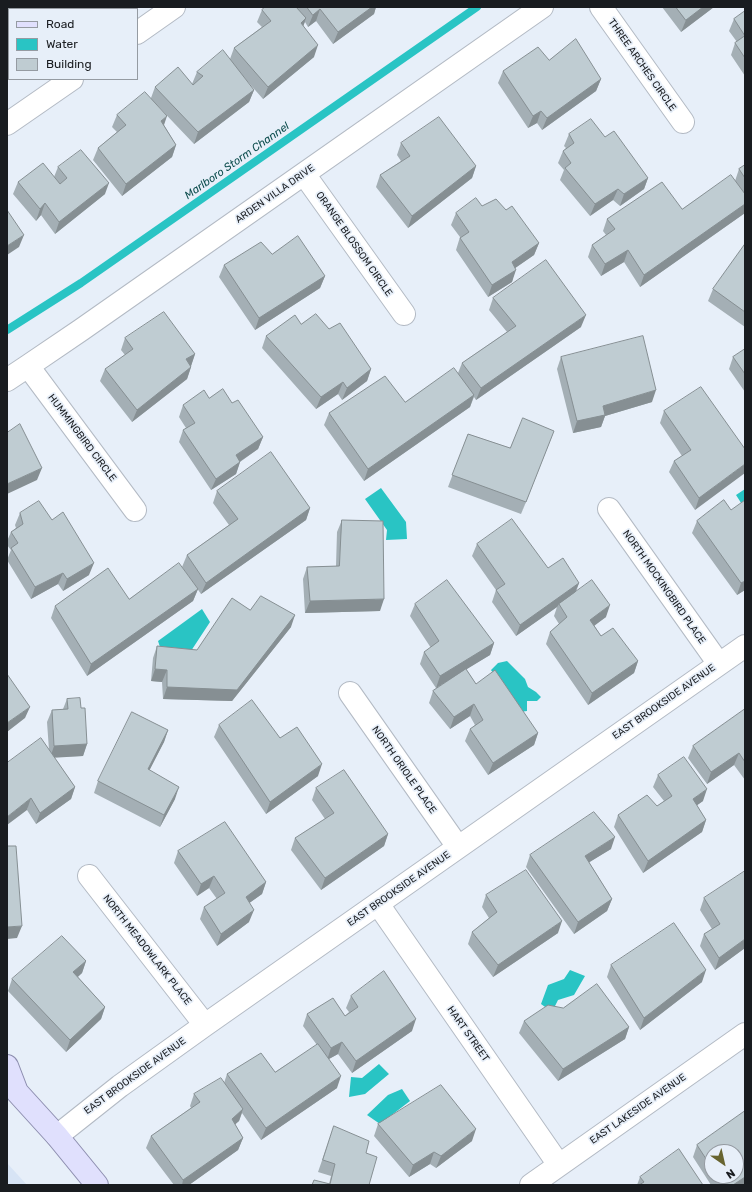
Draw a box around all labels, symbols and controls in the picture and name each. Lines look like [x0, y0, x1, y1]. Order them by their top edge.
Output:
legend [8, 8, 138, 80]
street label: THREE ARCHES CIRCLE [606, 16, 678, 114]
text: Road [46, 17, 74, 31]
text: Water [46, 37, 78, 51]
text: Building [46, 57, 92, 71]
water label: Marlboro Storm Channel [182, 120, 292, 202]
street label: ARDEN VILLA DRIVE [233, 162, 317, 226]
street label: ORANGE BLOSSOM CIRCLE [313, 189, 395, 299]
street label: HUMMINGBIRD CIRCLE [45, 392, 119, 484]
street label: NORTH MOCKINGBIRD PLACE [620, 528, 708, 646]
street label: EAST BROOKSIDE AVENUE [610, 662, 718, 742]
street label: NORTH ORIOLE PLACE [369, 724, 439, 816]
street label: EAST BROOKSIDE AVENUE [345, 849, 453, 929]
street label: NORTH MEADOWLARK PLACE [100, 893, 194, 1007]
street label: HART STREET [444, 1004, 492, 1064]
street label: EAST BROOKSIDE AVENUE [82, 1035, 188, 1117]
street label: EAST LAKESIDE AVENUE [588, 1071, 688, 1147]
north arrow [704, 1144, 744, 1184]
text: N [724, 1166, 737, 1181]

